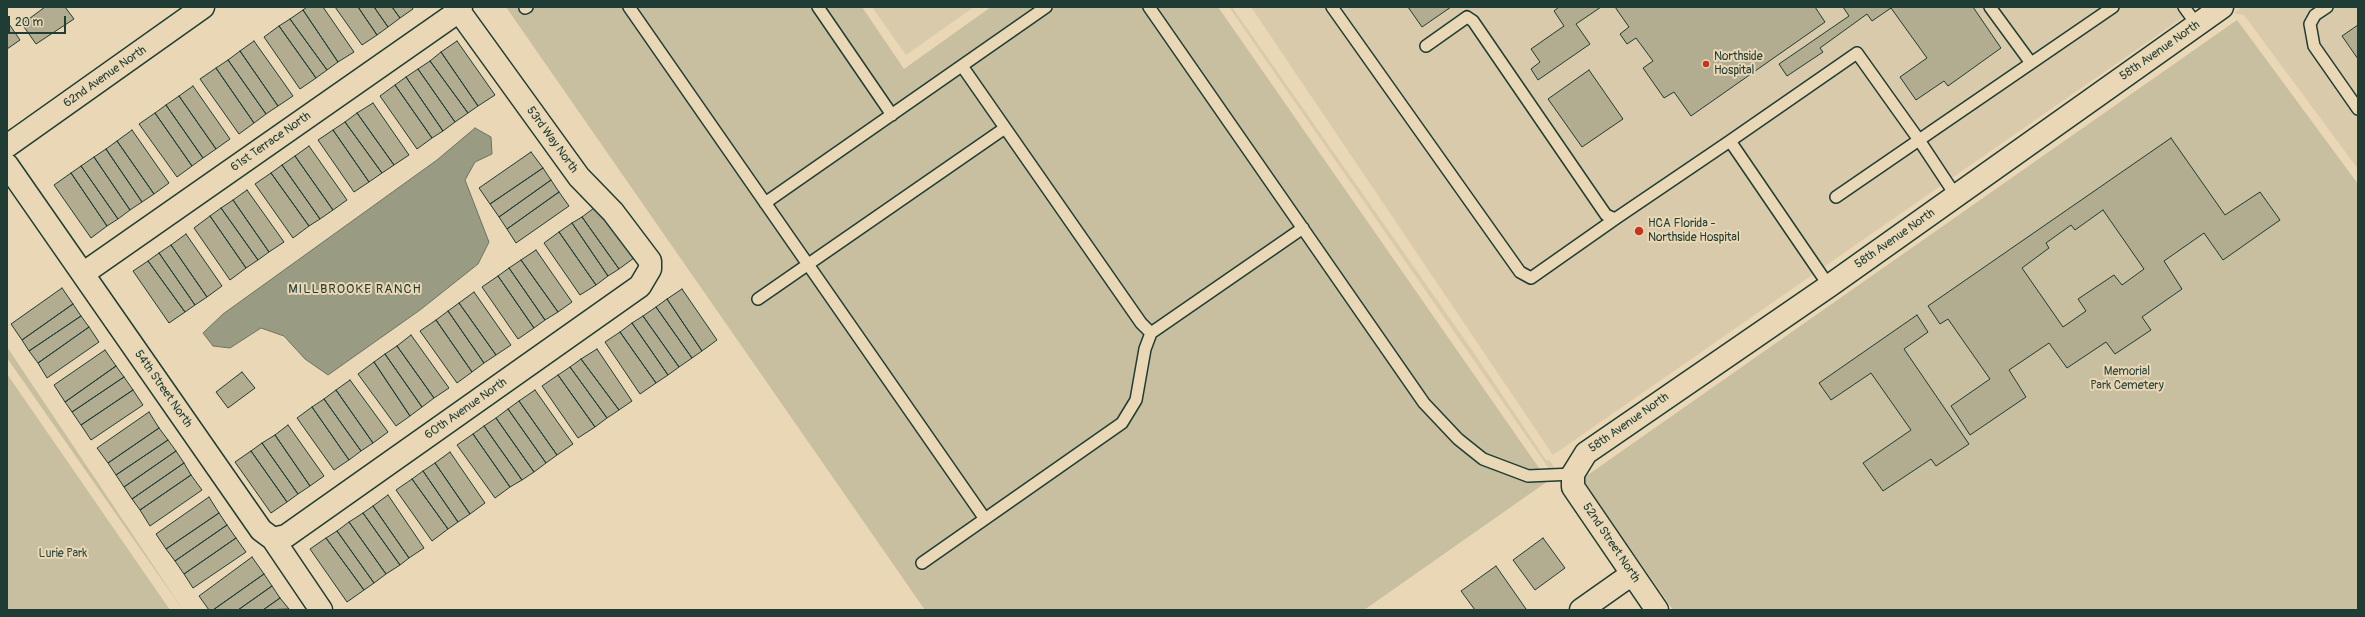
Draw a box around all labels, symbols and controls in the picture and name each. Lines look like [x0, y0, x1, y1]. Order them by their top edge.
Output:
scale bar [10, 8, 68, 34]
text: 20 m [15, 15, 43, 30]
street label: 58th Avenue North [2117, 18, 2203, 84]
street label: 62nd Avenue North [61, 43, 149, 111]
place label: Northside Hospital [1714, 50, 1763, 78]
marker: Northside Hospital [1701, 59, 1711, 69]
street label: 53rd Way North [523, 104, 581, 176]
street label: 61st Terrace North [228, 109, 314, 175]
street label: 58th Avenue North [1852, 206, 1938, 272]
place label: HCA Florida - Northside Hospital [1648, 217, 1740, 245]
marker: HCA Florida - Northside Hospital [1633, 225, 1645, 237]
district label: MILLBROOKE RANCH [288, 282, 422, 298]
street label: 54th Street North [131, 348, 195, 430]
park label: Memorial Park Cemetery [2090, 365, 2164, 393]
street label: 60th Avenue North [422, 375, 510, 443]
street label: 58th Avenue North [1586, 390, 1672, 456]
street label: 52nd Street North [1579, 500, 1643, 586]
park label: Lurie Park [39, 547, 87, 561]

